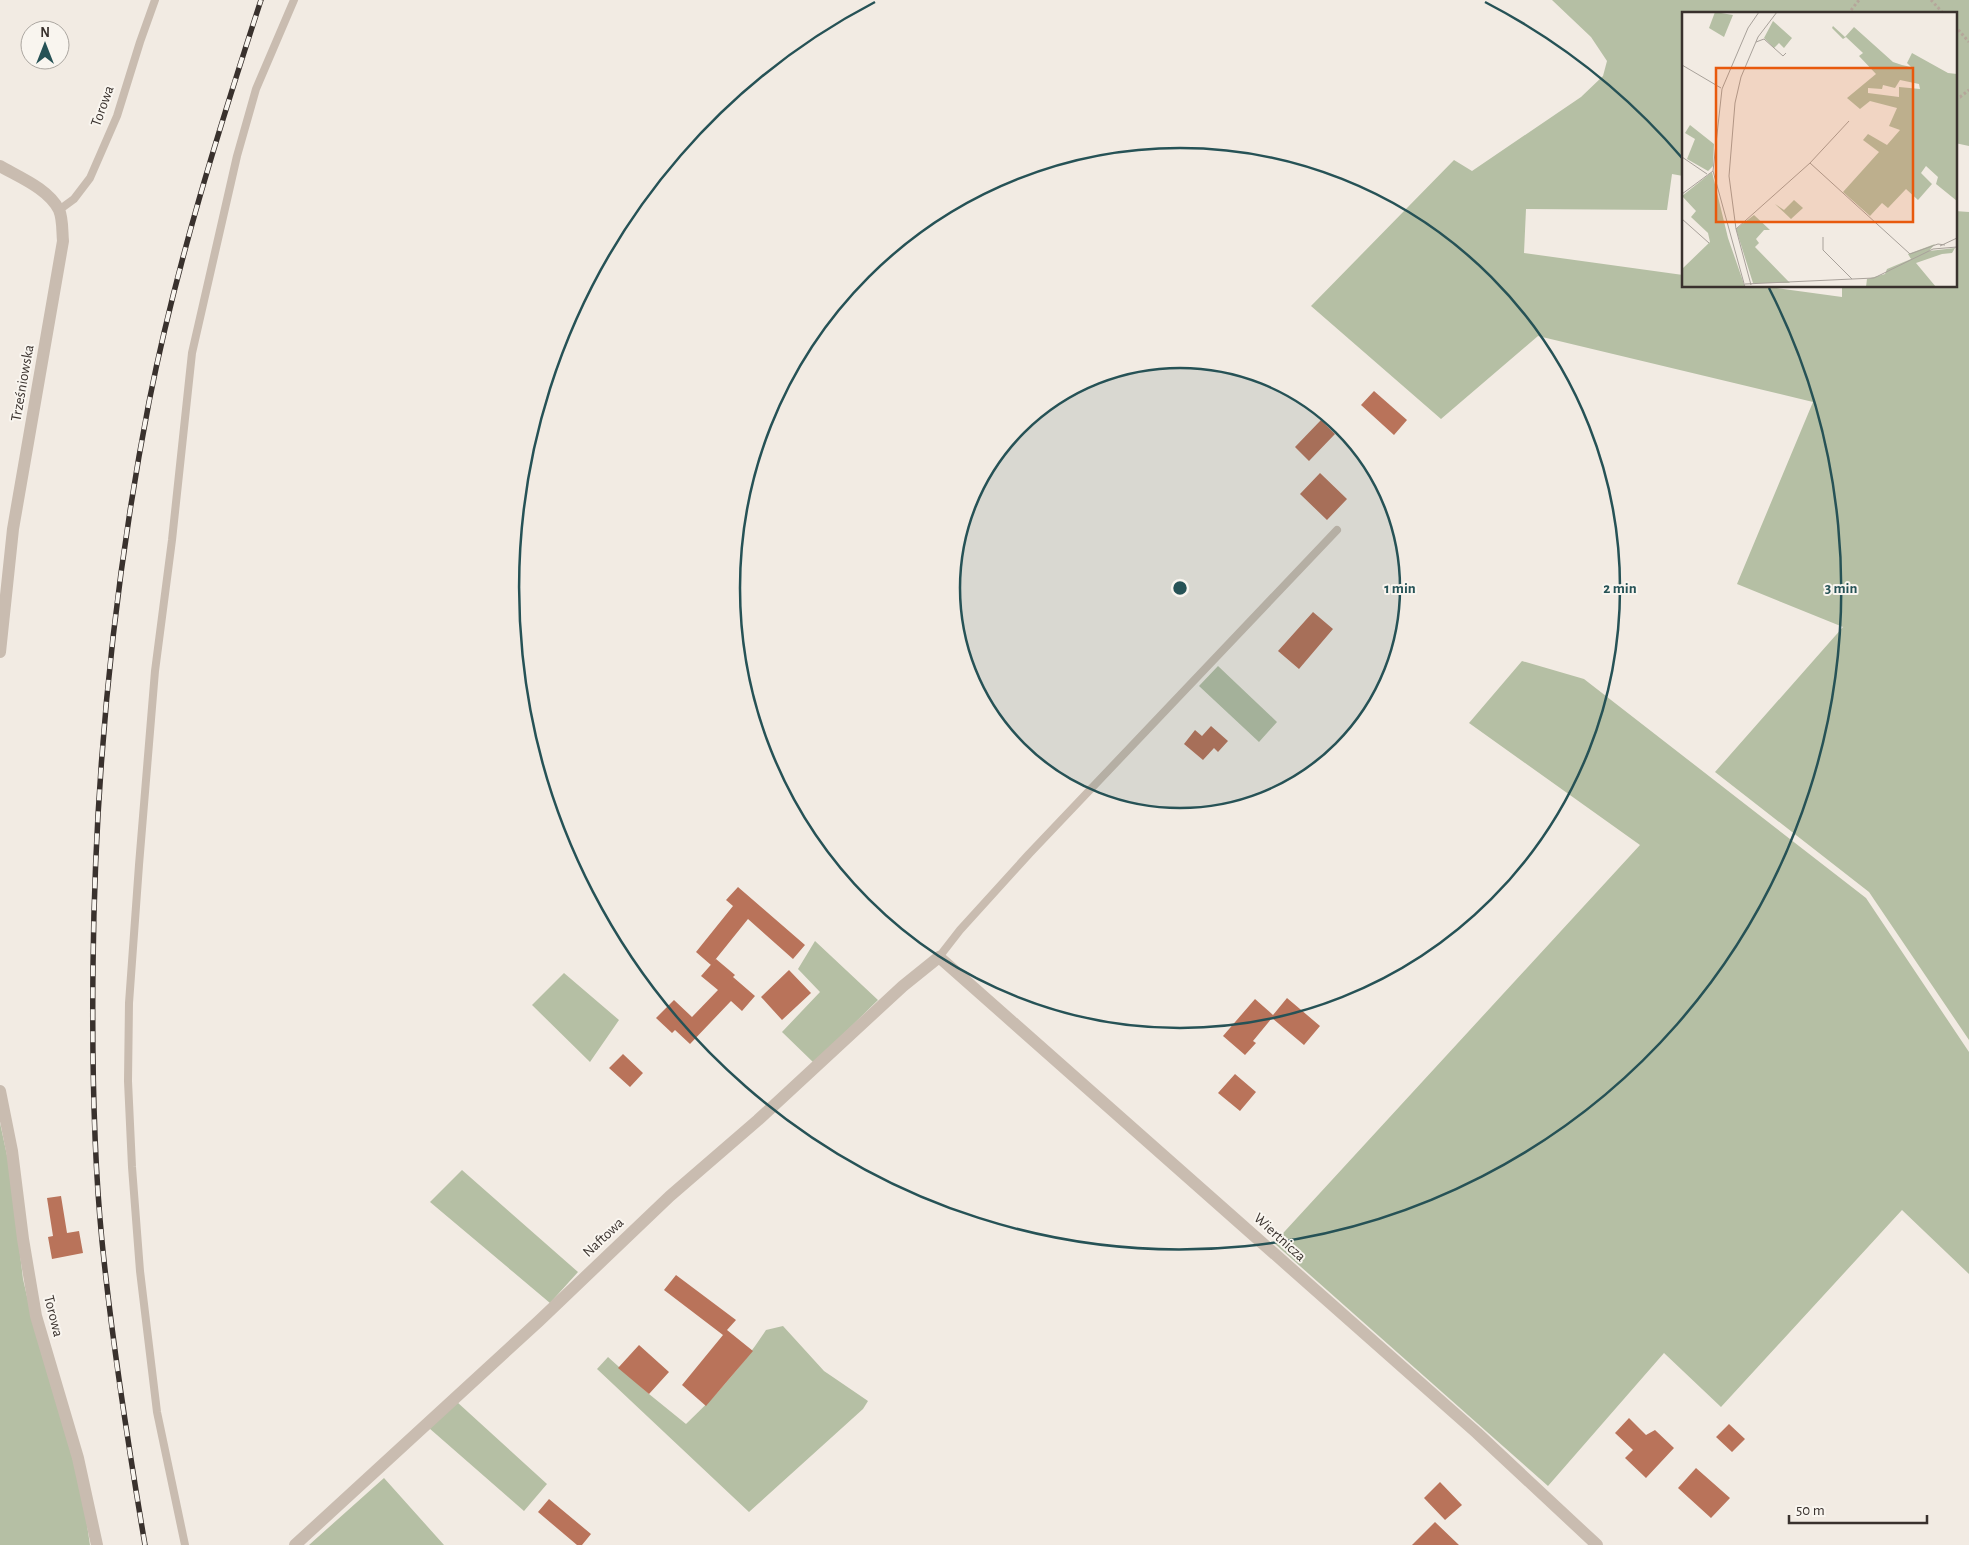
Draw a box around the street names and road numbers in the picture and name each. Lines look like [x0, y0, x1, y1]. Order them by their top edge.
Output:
street label: Torowa [88, 84, 117, 129]
street label: Trześniowska [8, 344, 37, 422]
street label: Wiertnicza [1251, 1210, 1308, 1264]
street label: Naftowa [580, 1215, 627, 1260]
street label: Torowa [41, 1294, 66, 1339]

